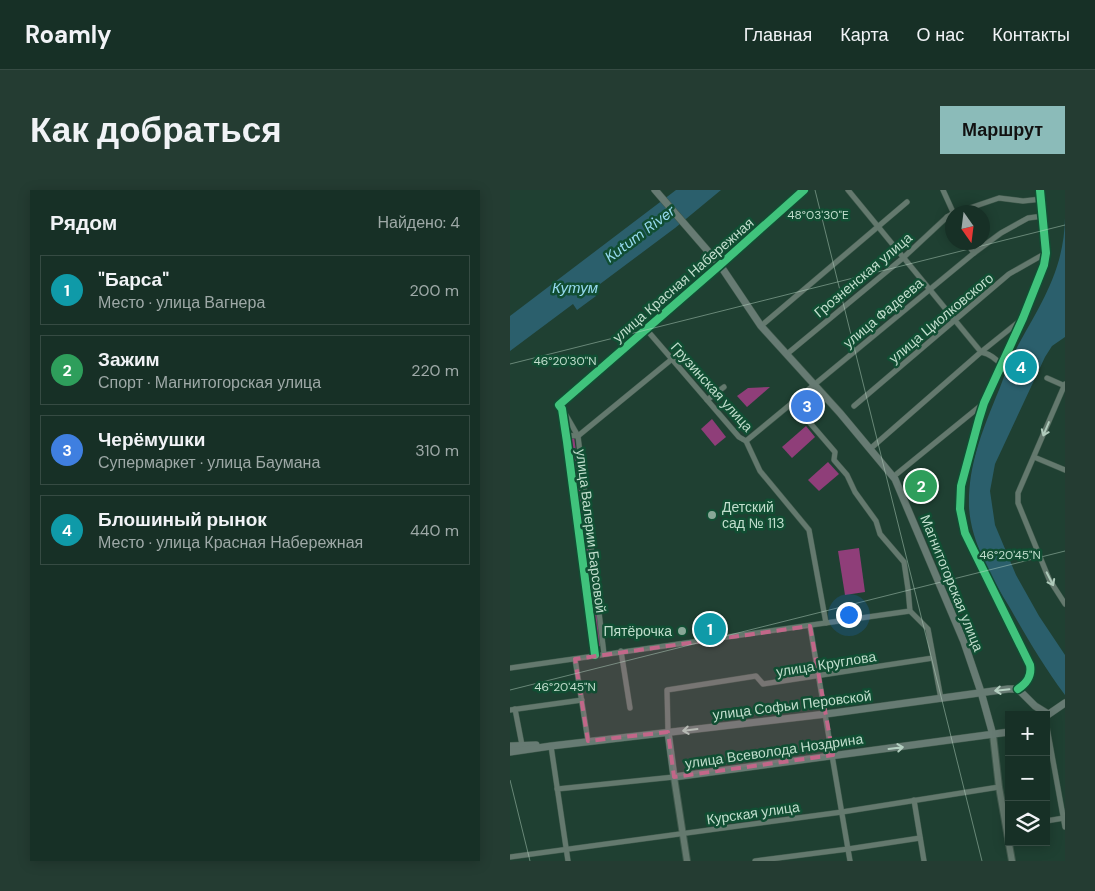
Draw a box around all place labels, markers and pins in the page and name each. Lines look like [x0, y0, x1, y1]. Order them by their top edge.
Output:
pin: 4 [1005, 348, 1037, 386]
pin: 3 [791, 387, 823, 425]
pin: 2 [905, 467, 937, 505]
place label: Детский сад № 113 [722, 498, 784, 532]
marker: Детский сад № 113 [706, 509, 718, 521]
pin: 1 [694, 610, 726, 648]
place label: Пятёрочка [603, 622, 672, 640]
marker: Пятёрочка [676, 625, 688, 637]

